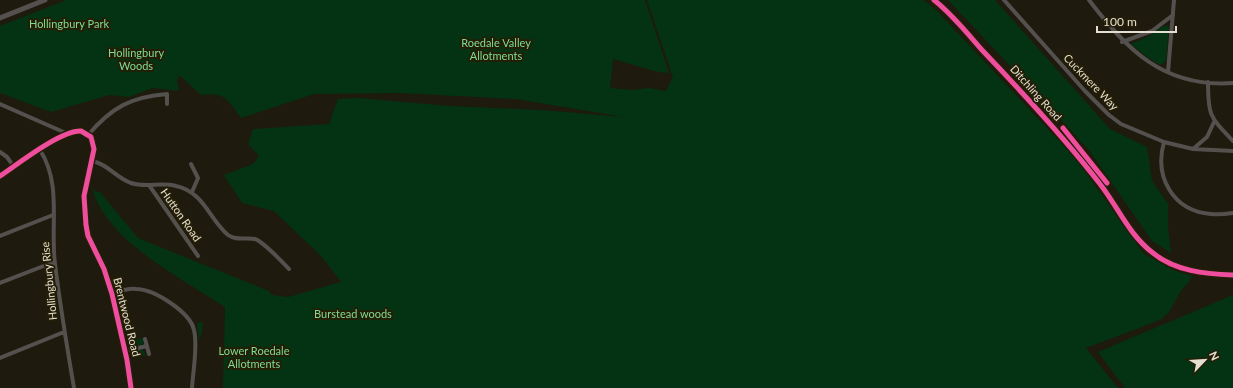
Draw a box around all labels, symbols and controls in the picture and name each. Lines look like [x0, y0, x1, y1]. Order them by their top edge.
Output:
scale bar [1097, 8, 1176, 34]
text: 100 m [1103, 14, 1137, 29]
park label: Hollingbury Park [29, 17, 109, 30]
park label: Roedale Valley Allotments [461, 36, 531, 62]
park label: Hollingbury Woods [108, 46, 164, 72]
street label: Cuckmere Way [1061, 51, 1122, 113]
street label: Ditchling Road [1008, 62, 1065, 123]
street label: Hutton Road [158, 186, 204, 244]
street label: Hollingbury Rise [38, 241, 59, 321]
street label: Brentwood Road [111, 276, 144, 358]
park label: Burstead woods [314, 307, 392, 320]
north arrow [1185, 340, 1225, 380]
park label: Lower Roedale Allotments [219, 344, 290, 370]
text: N [1207, 349, 1222, 362]

